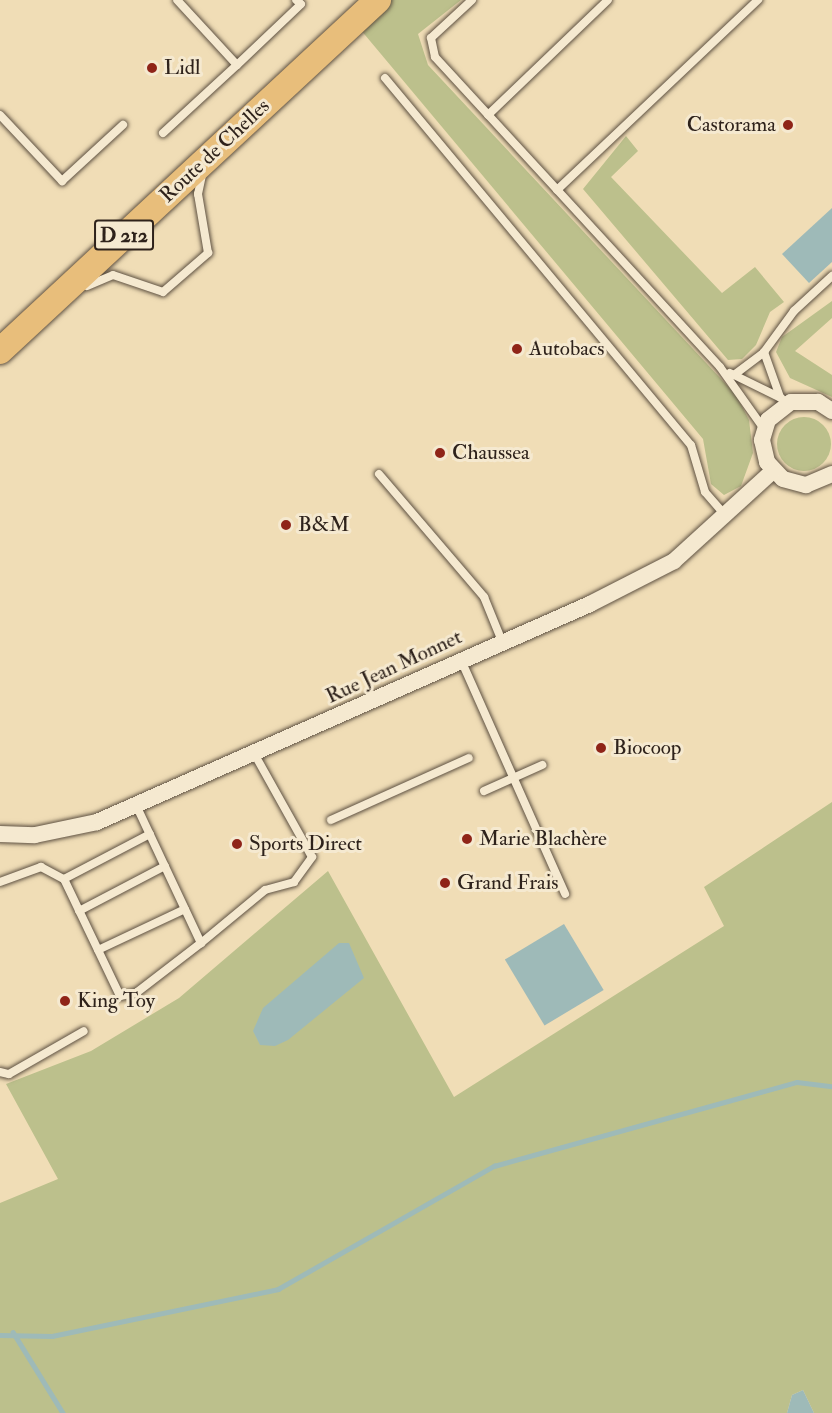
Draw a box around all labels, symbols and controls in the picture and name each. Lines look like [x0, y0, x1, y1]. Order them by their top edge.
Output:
place label: Lidl [164, 55, 200, 81]
marker: Lidl [145, 61, 159, 75]
street label: Route de Chelles [155, 94, 275, 208]
place label: Castorama [687, 112, 776, 138]
marker: Castorama [781, 118, 795, 132]
road number: D 212 [94, 218, 154, 252]
place label: Autobacs [529, 336, 604, 362]
marker: Autobacs [510, 342, 524, 356]
place label: Chaussea [452, 440, 530, 466]
marker: Chaussea [433, 446, 447, 460]
place label: B&M [298, 512, 350, 538]
marker: B&M [279, 518, 293, 532]
street label: Rue Jean Monnet [322, 625, 466, 709]
place label: Biocoop [613, 735, 681, 761]
marker: Biocoop [594, 741, 608, 755]
place label: Marie Blachère [479, 826, 607, 852]
place label: Sports Direct [249, 831, 362, 857]
marker: Marie Blachère [460, 832, 474, 846]
marker: Sports Direct [230, 837, 244, 851]
place label: Grand Frais [457, 870, 559, 896]
marker: Grand Frais [438, 876, 452, 890]
place label: King Toy [77, 988, 155, 1014]
marker: King Toy [58, 994, 72, 1008]

